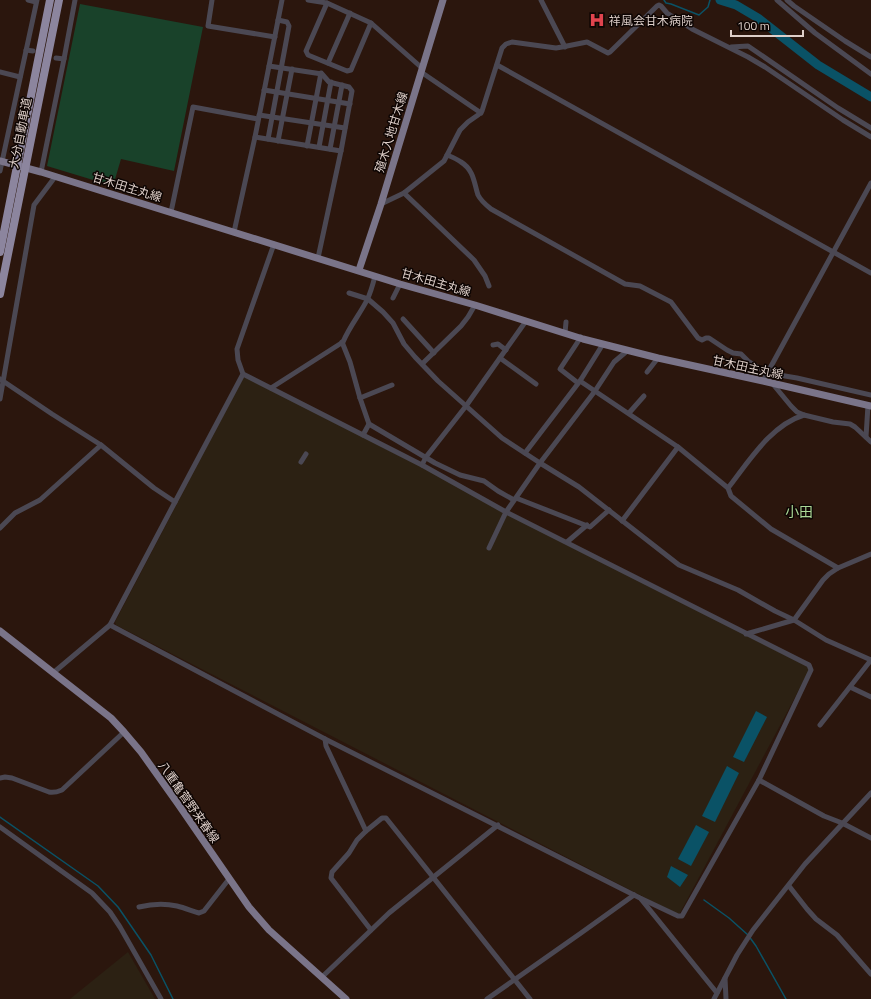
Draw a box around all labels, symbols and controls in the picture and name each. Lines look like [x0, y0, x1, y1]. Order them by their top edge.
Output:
hospital icon: 祥風会甘木病院 [588, 11, 606, 29]
place label: 祥風会甘木病院 [609, 11, 693, 30]
scale bar [731, 12, 803, 38]
text: 100 m [737, 16, 770, 35]
street label: 殖木入地甘木線 [370, 89, 412, 175]
street label: 大分自動車道 [4, 96, 36, 170]
street label: 甘木田主丸線 [90, 167, 164, 207]
street label: 甘木田主丸線 [399, 263, 473, 301]
street label: 甘木田主丸線 [711, 350, 785, 384]
district label: 小田 [785, 501, 813, 522]
street label: 八重亀菅野来春線 [154, 757, 224, 847]

